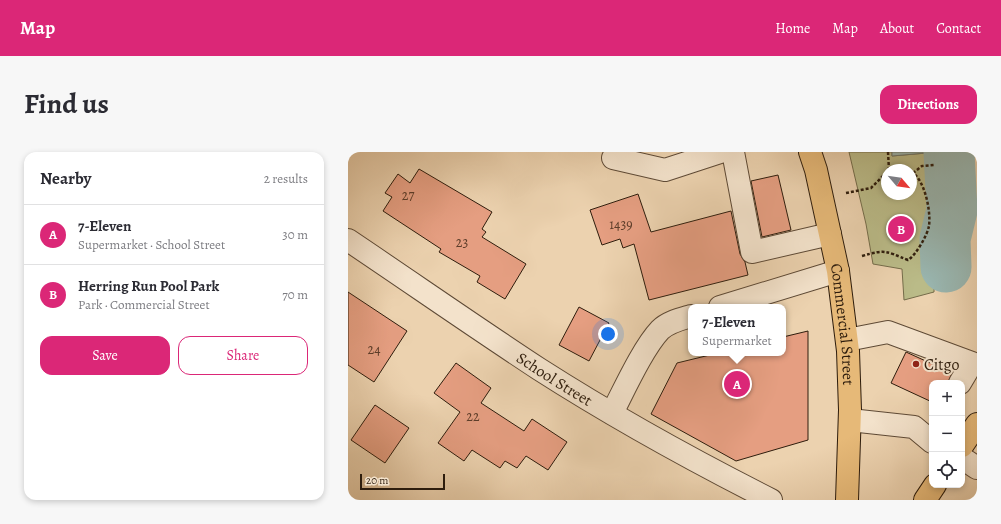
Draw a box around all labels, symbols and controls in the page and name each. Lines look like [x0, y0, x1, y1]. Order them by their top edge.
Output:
text: Map [20, 15, 55, 41]
text: Home [775, 19, 810, 38]
text: Map [832, 19, 858, 38]
text: About [880, 19, 914, 38]
text: Contact [936, 19, 981, 38]
text: Find us [24, 85, 109, 123]
button: Directions [880, 85, 977, 124]
north arrow [881, 164, 917, 200]
text: Nearby [40, 167, 91, 190]
text: 2 results [264, 170, 308, 187]
house number: 27 [402, 186, 414, 205]
pin: B [888, 214, 914, 244]
house number: 1439 [609, 215, 633, 234]
text: 7-Eleven [78, 216, 131, 236]
text: A [49, 226, 57, 243]
text: 30 m [282, 226, 308, 243]
house number: 23 [456, 233, 468, 252]
text: Supermarket · School Street [78, 236, 225, 253]
street label: Commercial Street [825, 261, 859, 386]
text: Herring Run Pool Park [78, 276, 219, 296]
text: B [49, 286, 57, 303]
text: 70 m [282, 286, 308, 303]
text: Park · Commercial Street [78, 296, 210, 313]
popup [688, 304, 786, 356]
text: 7-Eleven [702, 312, 755, 332]
your location [598, 324, 618, 344]
text: Supermarket [702, 332, 772, 349]
button: Save [40, 336, 170, 375]
button: Share [178, 336, 308, 375]
house number: 24 [368, 340, 381, 359]
street label: School Street [512, 347, 596, 412]
place label: Citgo [924, 354, 960, 376]
marker: Citgo [911, 359, 921, 369]
pin: A [724, 369, 750, 399]
map controls [929, 380, 965, 488]
button: + [929, 380, 965, 416]
house number: 22 [466, 407, 480, 426]
button: − [929, 416, 965, 452]
button: locate [929, 452, 965, 488]
scale bar [360, 472, 445, 491]
text: 20 m [366, 473, 388, 488]

